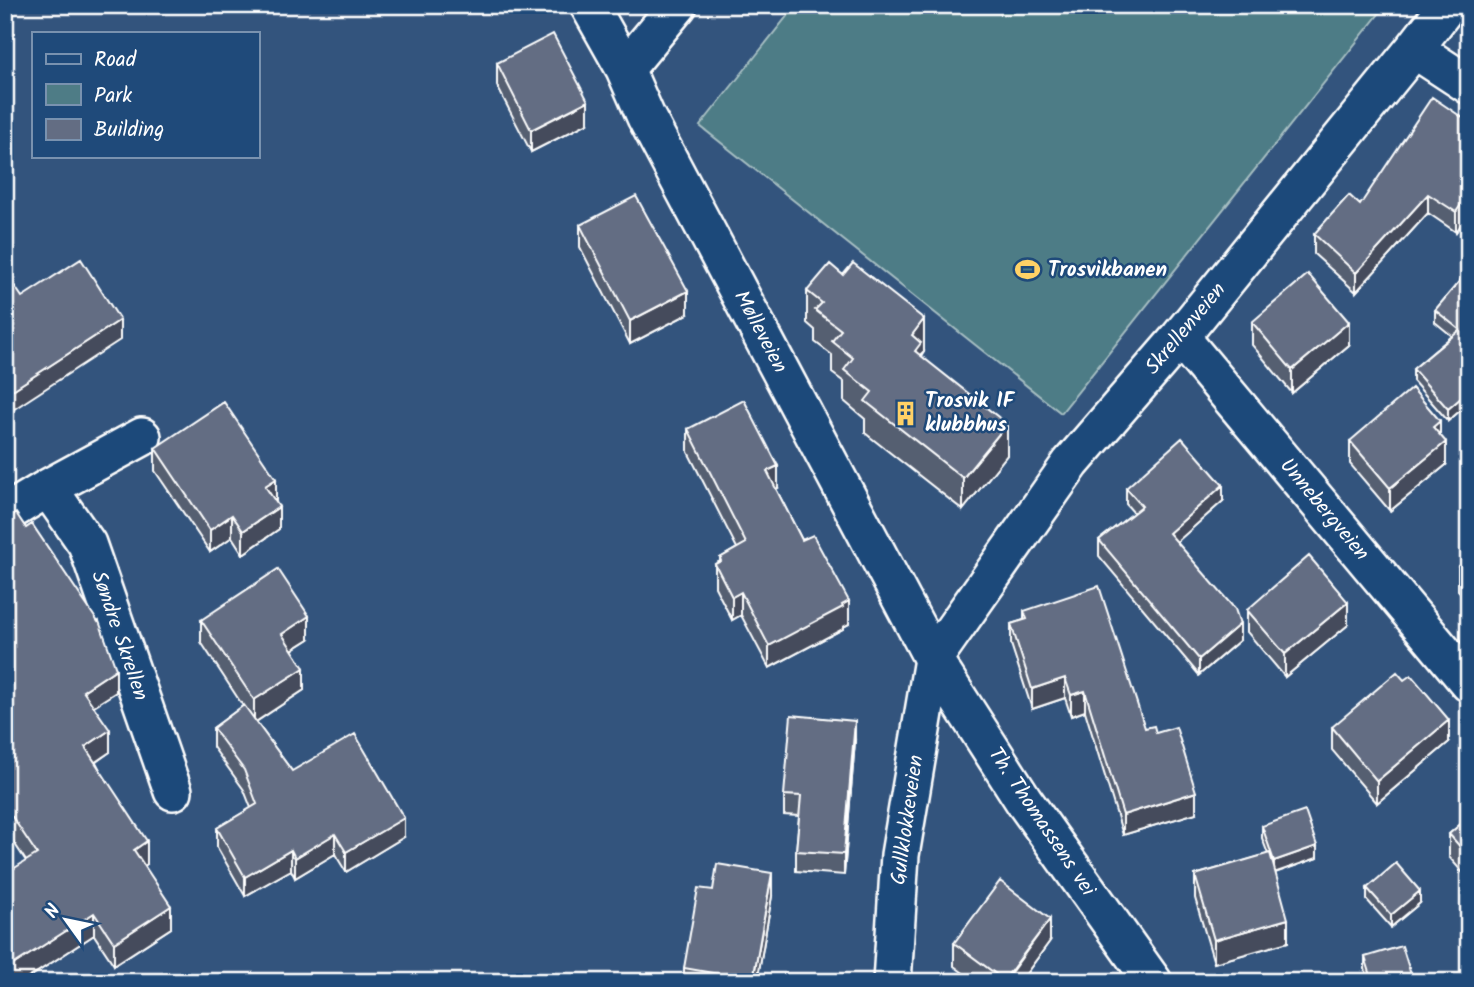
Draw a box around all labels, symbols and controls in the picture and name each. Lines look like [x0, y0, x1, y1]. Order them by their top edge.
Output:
legend [32, 32, 259, 158]
text: Road [94, 44, 137, 77]
text: Park [94, 80, 132, 113]
text: Building [94, 114, 164, 147]
place label: Trosvikbanen [1048, 254, 1167, 287]
sports icon: Trosvikbanen [1014, 256, 1042, 284]
street label: Skrellenveien [1137, 275, 1235, 383]
street label: Mølleveien [724, 285, 796, 379]
place label: Trosvik IF klubbhus [925, 385, 1016, 442]
building icon: Trosvik IF klubbhus [891, 399, 919, 427]
street label: Unnebergveien [1271, 451, 1377, 569]
street label: Søndre Skrellen [81, 567, 157, 705]
street label: Th. Thomassens vei [979, 741, 1104, 904]
street label: Gullklokkeveien [883, 753, 933, 887]
north arrow [32, 886, 102, 956]
text: N [38, 899, 69, 925]

